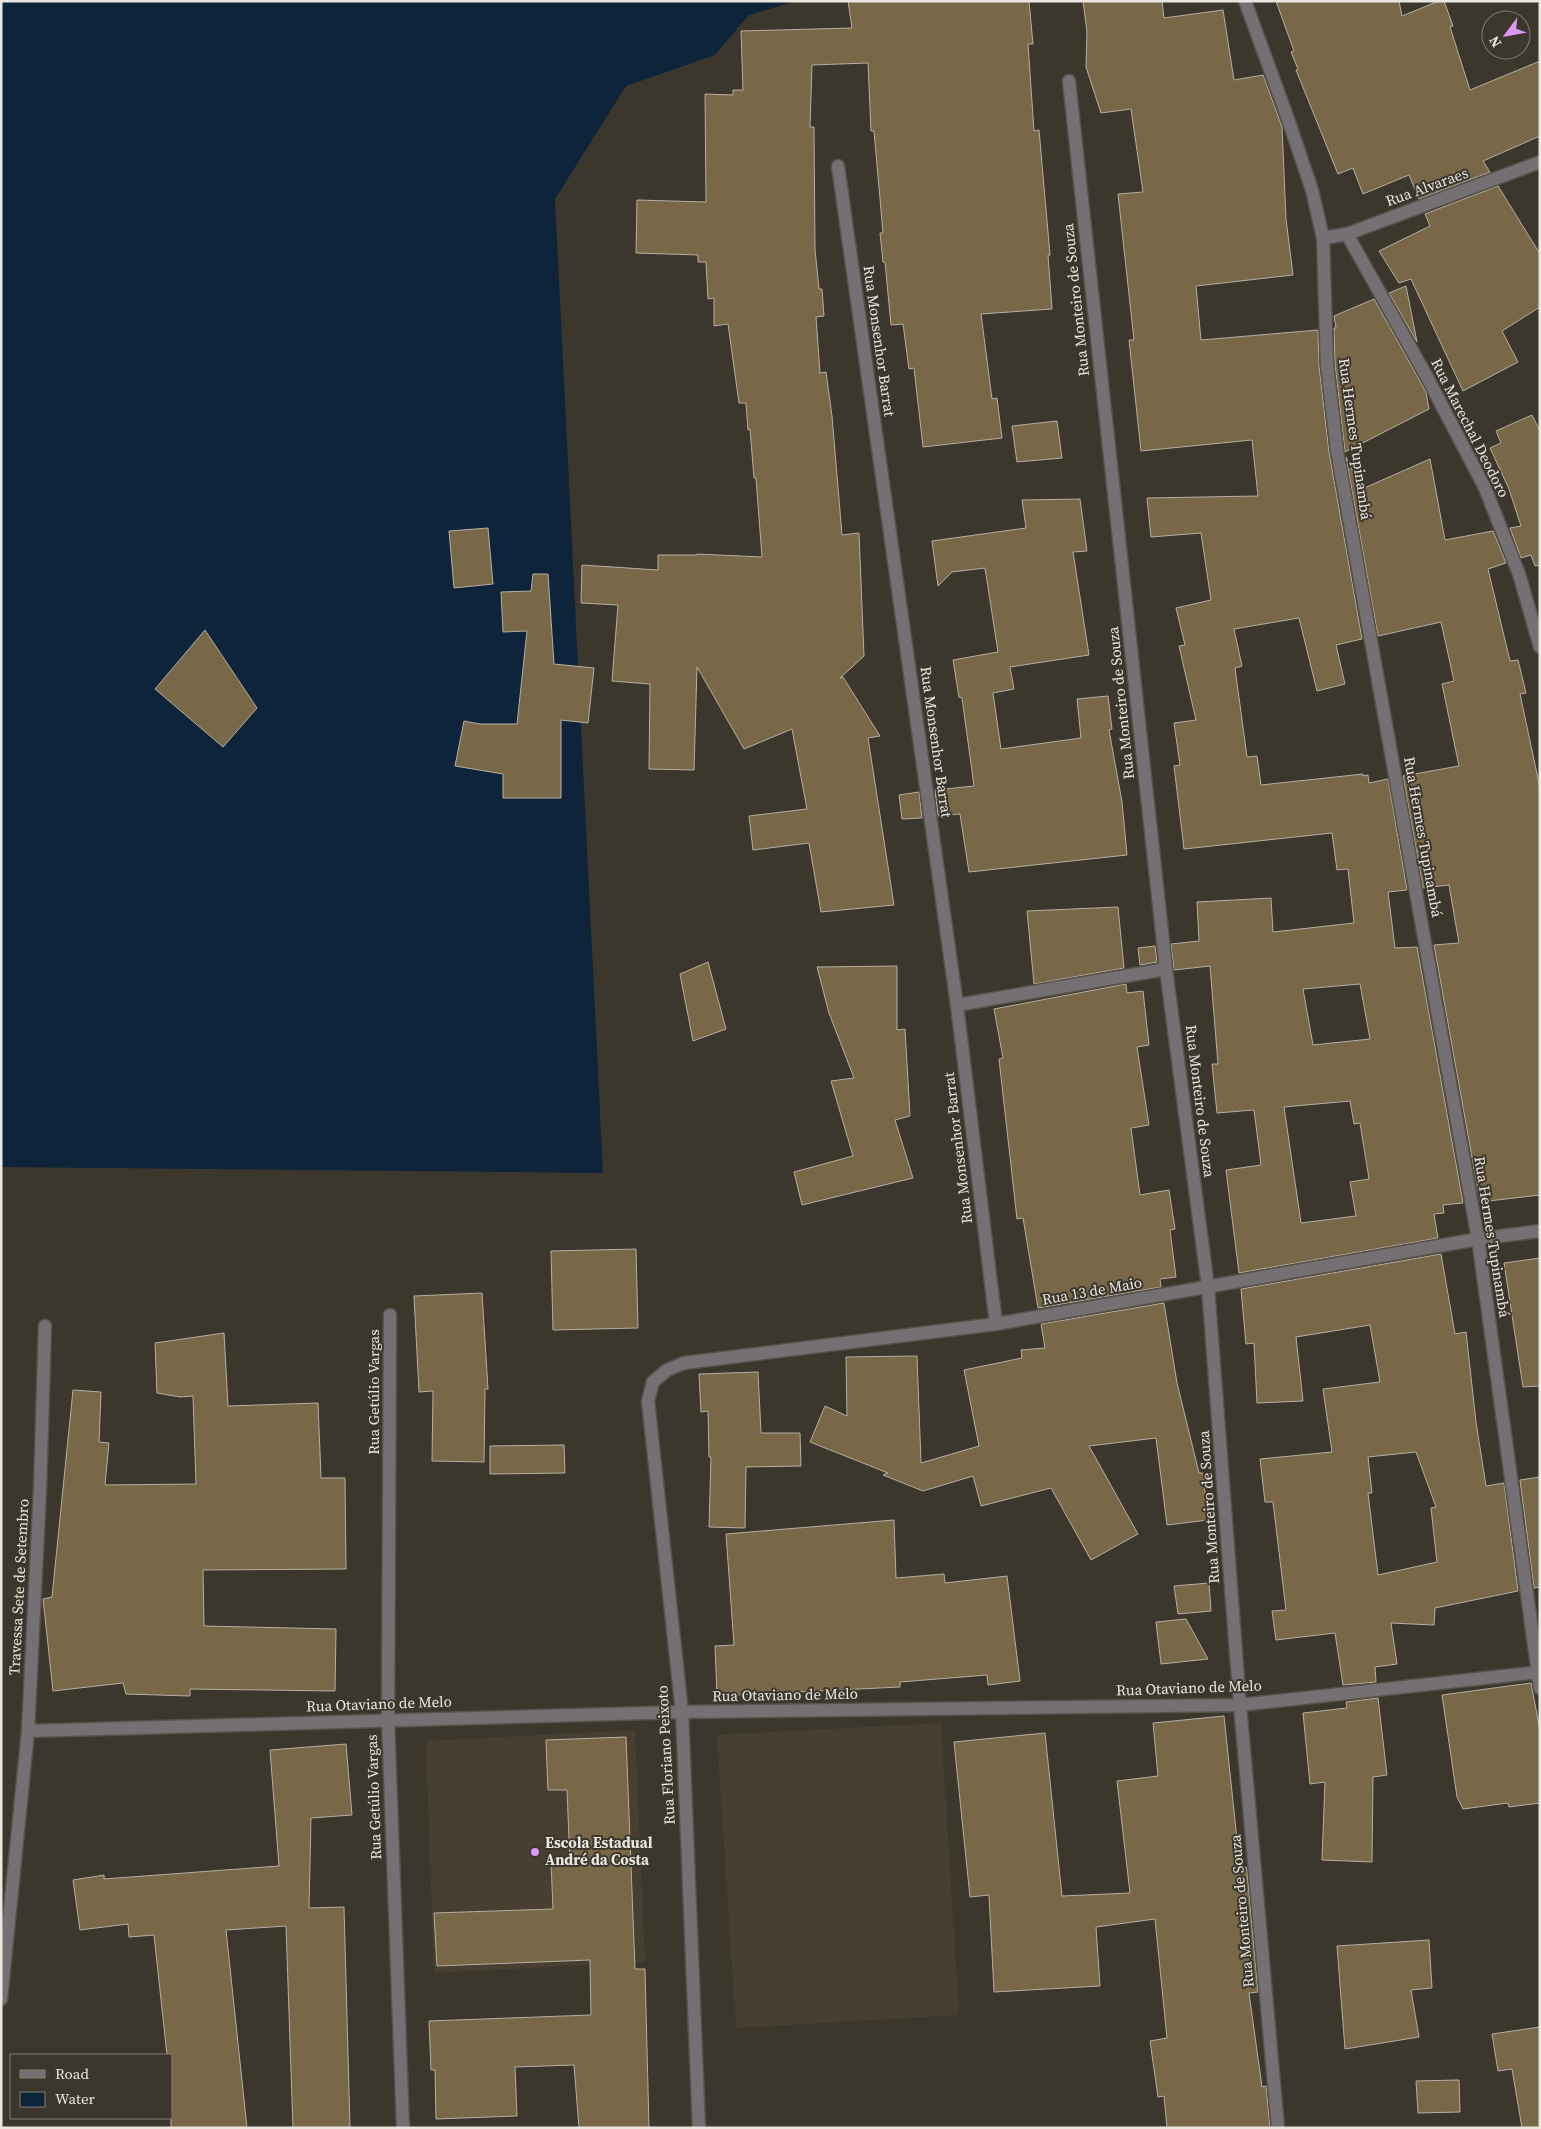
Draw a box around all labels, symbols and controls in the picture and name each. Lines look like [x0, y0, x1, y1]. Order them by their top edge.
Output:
north arrow [1481, 10, 1531, 60]
text: N [1484, 32, 1506, 52]
street label: Rua Alvaraes [1383, 162, 1471, 211]
street label: Rua Monteiro de Souza [1057, 222, 1094, 377]
street label: Rua Monsenhor Barrat [858, 264, 901, 418]
street label: Rua Marechal Deodoro [1426, 355, 1515, 501]
street label: Rua Hermes Tupinambá [1334, 357, 1377, 521]
street label: Rua Monteiro de Souza [1102, 625, 1139, 780]
street label: Rua Monsenhor Barrat [915, 665, 958, 819]
street label: Rua Hermes Tupinambá [1399, 755, 1448, 919]
street label: Rua Monteiro de Souza [1181, 1023, 1220, 1179]
street label: Rua Monsenhor Barrat [938, 1071, 977, 1225]
street label: Rua Hermes Tupinambá [1469, 1155, 1516, 1319]
street label: Rua 13 de Maio [1040, 1271, 1144, 1310]
street label: Rua Getúlio Vargas [363, 1329, 384, 1455]
street label: Rua Monteiro de Souza [1193, 1429, 1224, 1584]
street label: Travessa Sete de Setembro [3, 1498, 34, 1676]
street label: Rua Otaviano de Melo [1116, 1674, 1262, 1701]
street label: Rua Otaviano de Melo [712, 1683, 858, 1706]
street label: Rua Floriano Peixoto [651, 1685, 680, 1825]
street label: Rua Otaviano de Melo [306, 1690, 452, 1717]
street label: Rua Getúlio Vargas [361, 1734, 386, 1860]
place label: Escola Estadual André da Costa [545, 1832, 653, 1870]
street label: Rua Monteiro de Souza [1224, 1833, 1259, 1988]
marker: Escola Estadual André da Costa [529, 1846, 541, 1858]
legend [10, 2054, 172, 2119]
text: Road [55, 2063, 89, 2084]
text: Water [55, 2088, 96, 2109]

